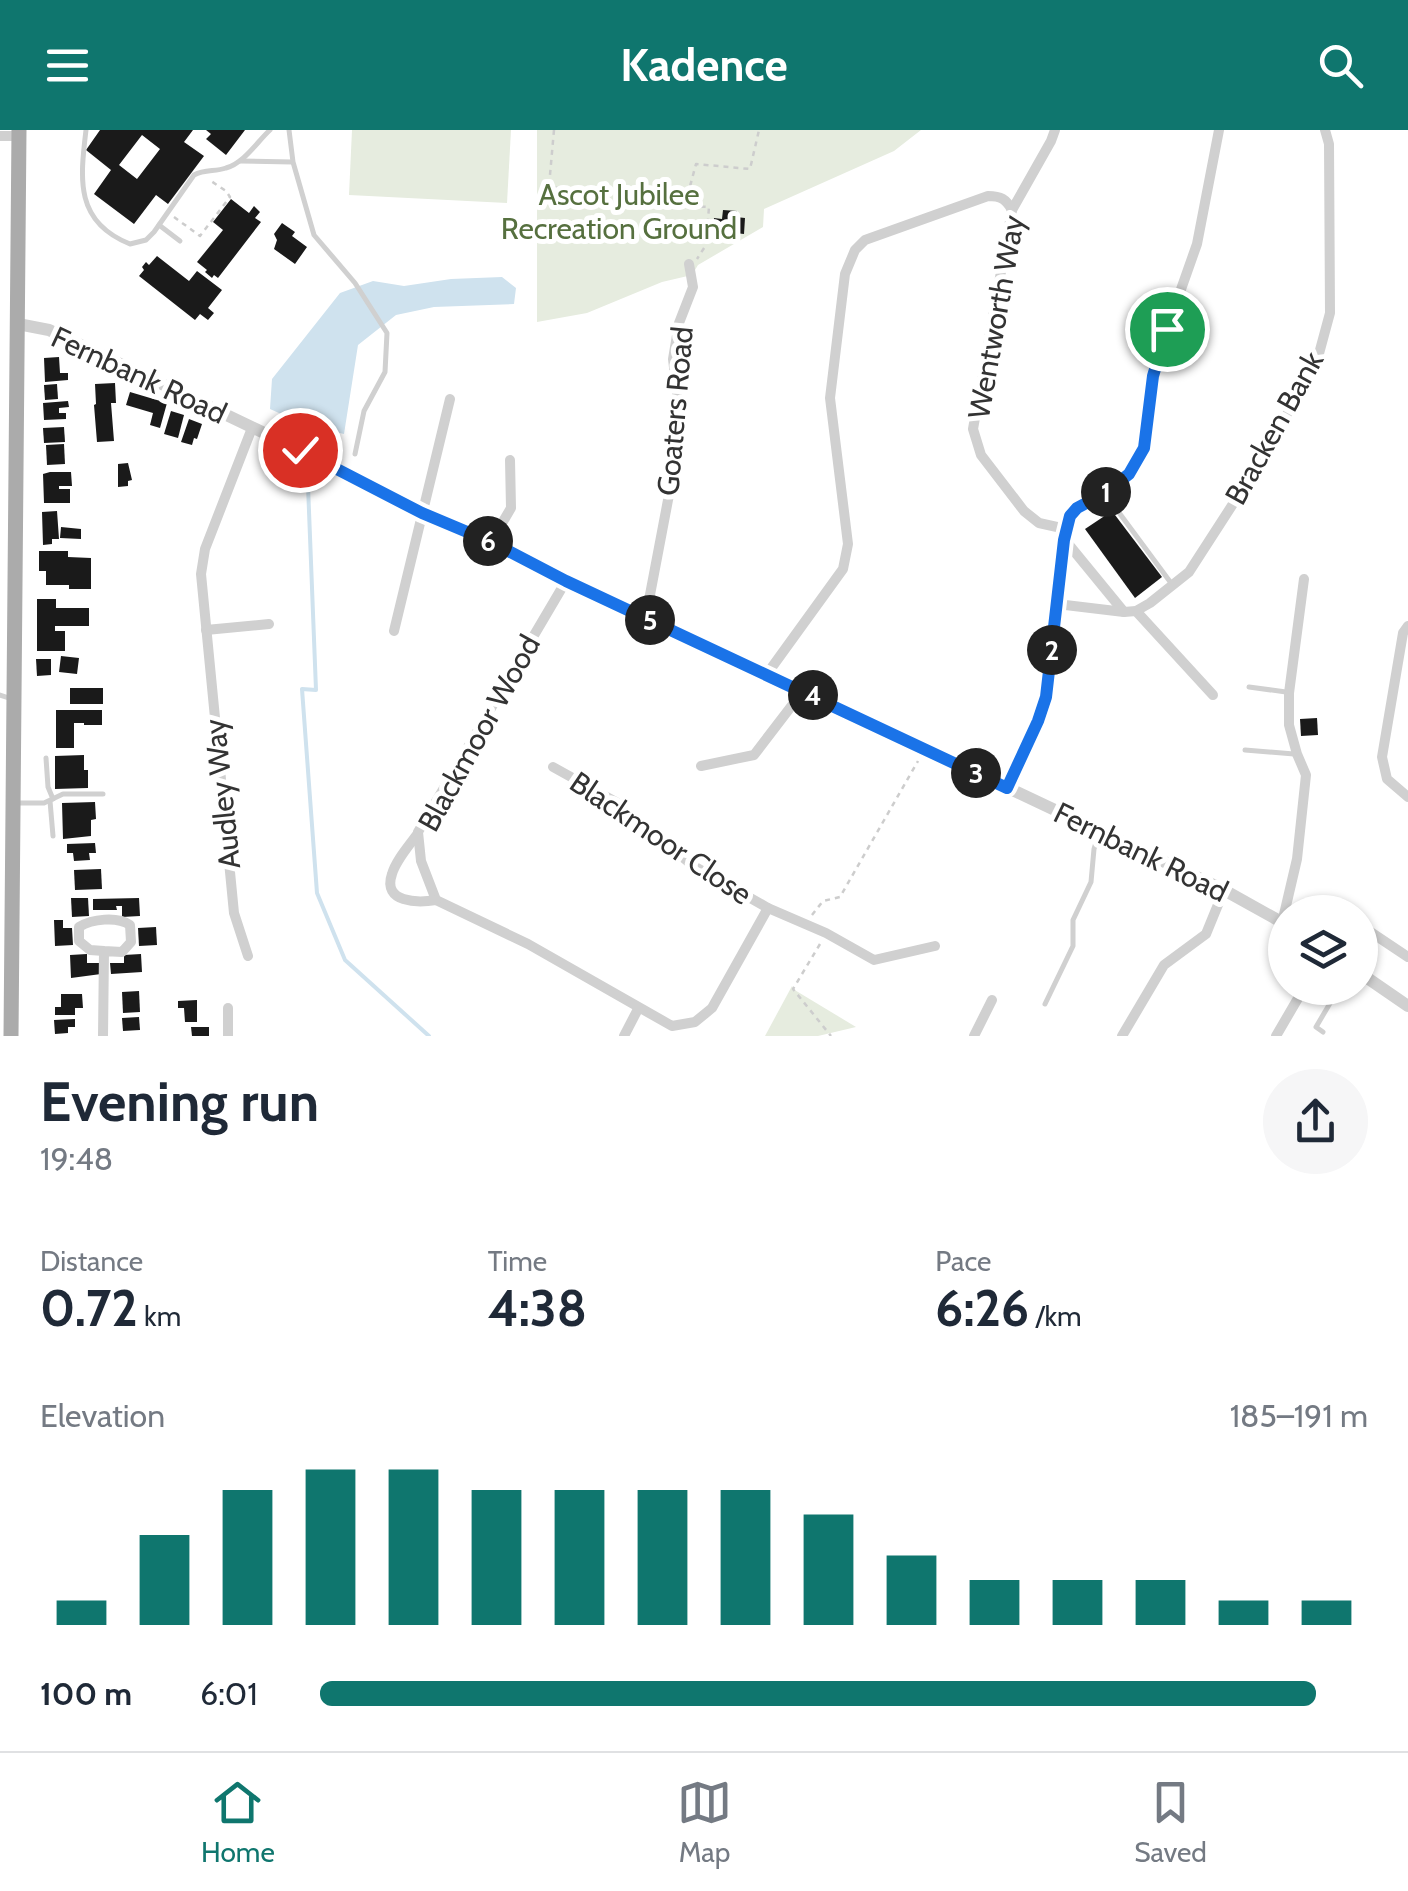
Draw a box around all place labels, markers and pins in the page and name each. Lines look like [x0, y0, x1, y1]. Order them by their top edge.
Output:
pin [1125, 287, 1210, 372]
pin [258, 408, 343, 493]
pin: 1 [1081, 467, 1131, 517]
pin: 6 [463, 516, 513, 566]
pin: 5 [625, 595, 675, 645]
pin: 2 [1027, 625, 1077, 675]
pin: 4 [788, 670, 838, 720]
pin: 3 [951, 748, 1001, 798]

